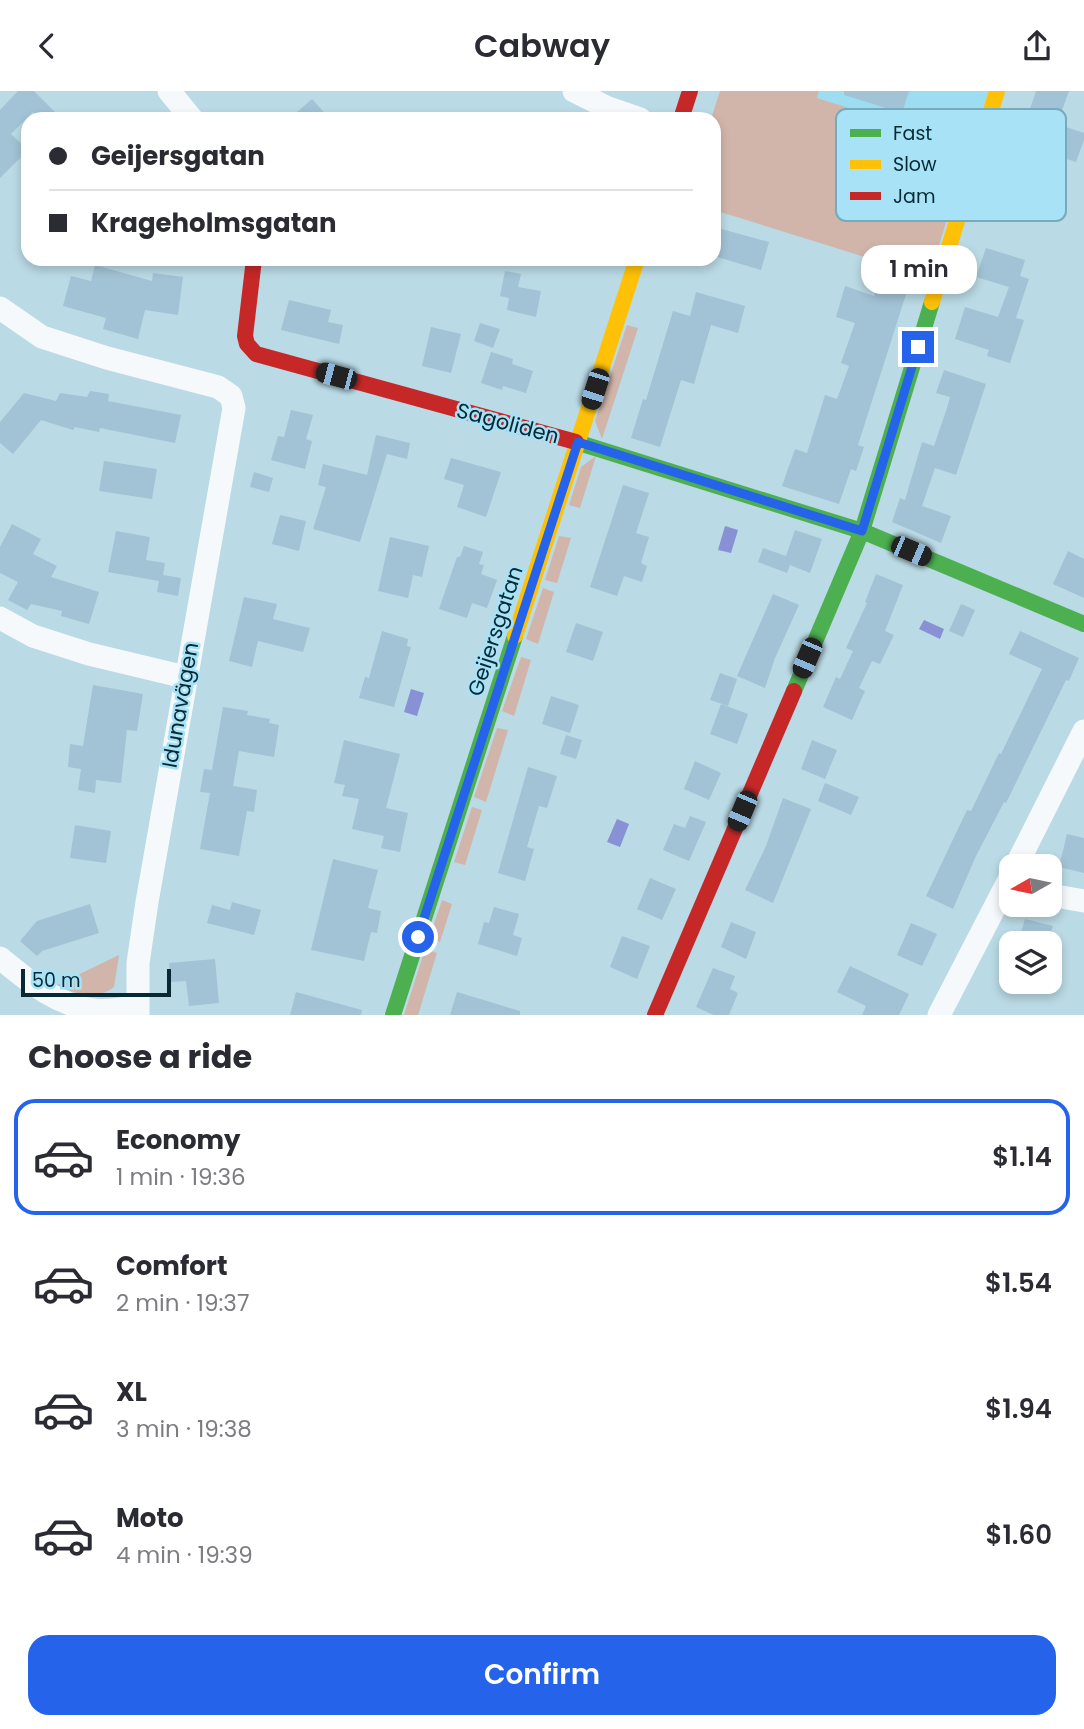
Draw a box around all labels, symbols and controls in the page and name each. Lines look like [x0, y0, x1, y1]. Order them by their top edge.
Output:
text: Cabway [474, 23, 610, 68]
icon: back [28, 27, 66, 65]
icon: share [1018, 27, 1056, 65]
legend [836, 109, 1066, 221]
text: Fast [893, 120, 932, 147]
text: Geijersgatan [91, 138, 265, 174]
text: Slow [893, 151, 937, 178]
text: Jam [893, 183, 935, 210]
text: Krageholmsgatan [91, 205, 336, 241]
callout: 1 min [860, 245, 976, 295]
text: 1 min [889, 253, 949, 285]
route end [902, 331, 934, 363]
car [313, 360, 360, 392]
car [579, 366, 612, 412]
street label: Sagoliden [453, 395, 563, 451]
car [888, 533, 935, 569]
street label: Geijersgatan [460, 562, 530, 700]
car [790, 635, 825, 681]
street label: Idunavägen [155, 640, 205, 770]
car [725, 788, 760, 834]
north arrow [999, 854, 1062, 917]
map controls [999, 854, 1062, 994]
route start [402, 921, 434, 953]
button: layers [999, 931, 1062, 994]
scale bar [21, 966, 172, 998]
text: 50 m [32, 967, 81, 994]
text: Choose a ride [28, 1034, 252, 1079]
text: Economy [116, 1122, 240, 1158]
icon: car [32, 1126, 95, 1189]
text: $1.14 [992, 1139, 1052, 1175]
text: 1 min · 19:36 [116, 1161, 246, 1193]
text: Comfort [116, 1248, 228, 1284]
icon: car [32, 1252, 95, 1315]
text: $1.54 [985, 1265, 1052, 1301]
text: 2 min · 19:37 [116, 1287, 249, 1319]
text: XL [116, 1374, 147, 1410]
icon: car [32, 1378, 95, 1441]
text: $1.94 [985, 1391, 1052, 1427]
text: 3 min · 19:38 [116, 1413, 252, 1445]
text: Moto [116, 1500, 184, 1536]
icon: car [32, 1504, 95, 1567]
text: $1.60 [985, 1517, 1052, 1553]
text: 4 min · 19:39 [116, 1539, 253, 1571]
button: Confirm [28, 1635, 1056, 1715]

